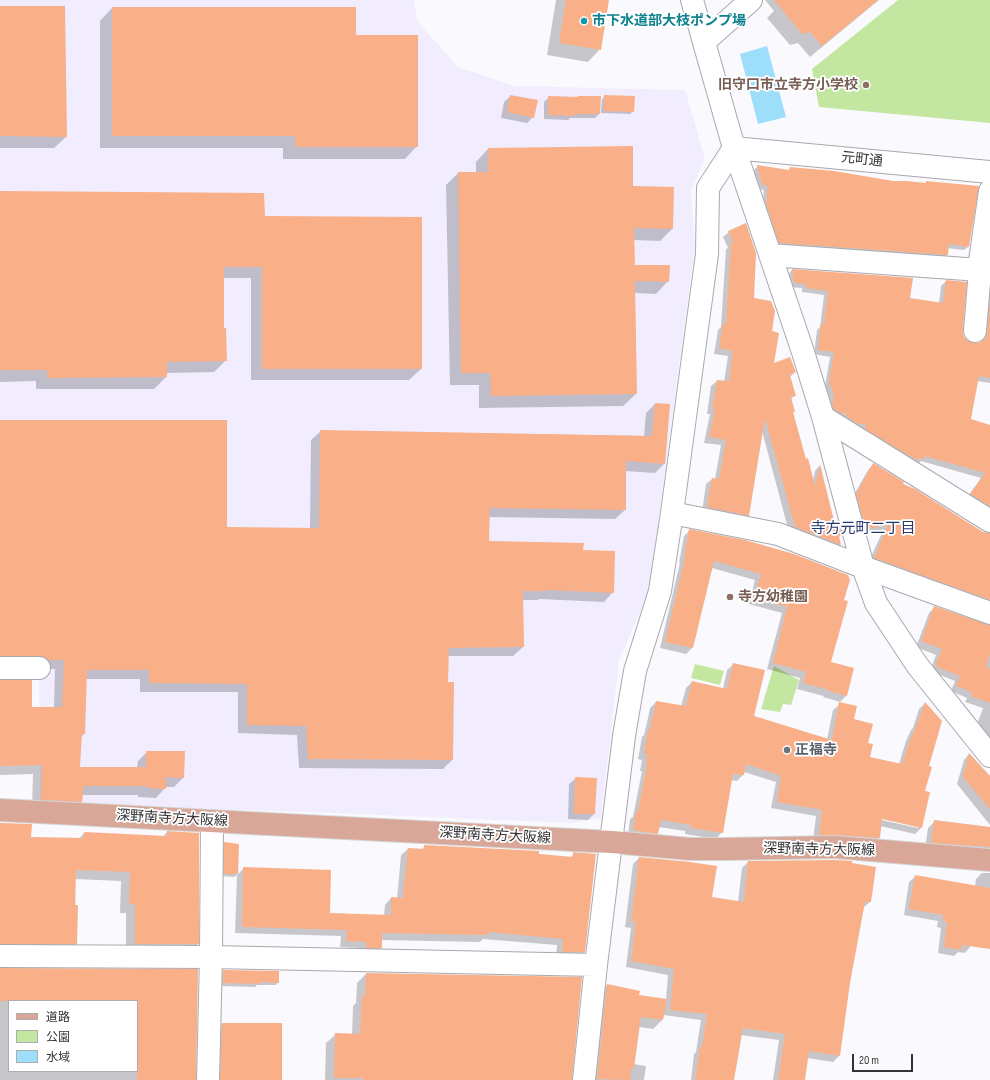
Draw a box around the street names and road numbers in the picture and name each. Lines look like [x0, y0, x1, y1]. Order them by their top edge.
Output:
street label: 元町通 [840, 149, 884, 171]
street label: 深野南寺方大阪線 [116, 808, 228, 830]
street label: 深野南寺方大阪線 [439, 825, 551, 847]
street label: 深野南寺方大阪線 [763, 841, 875, 859]

